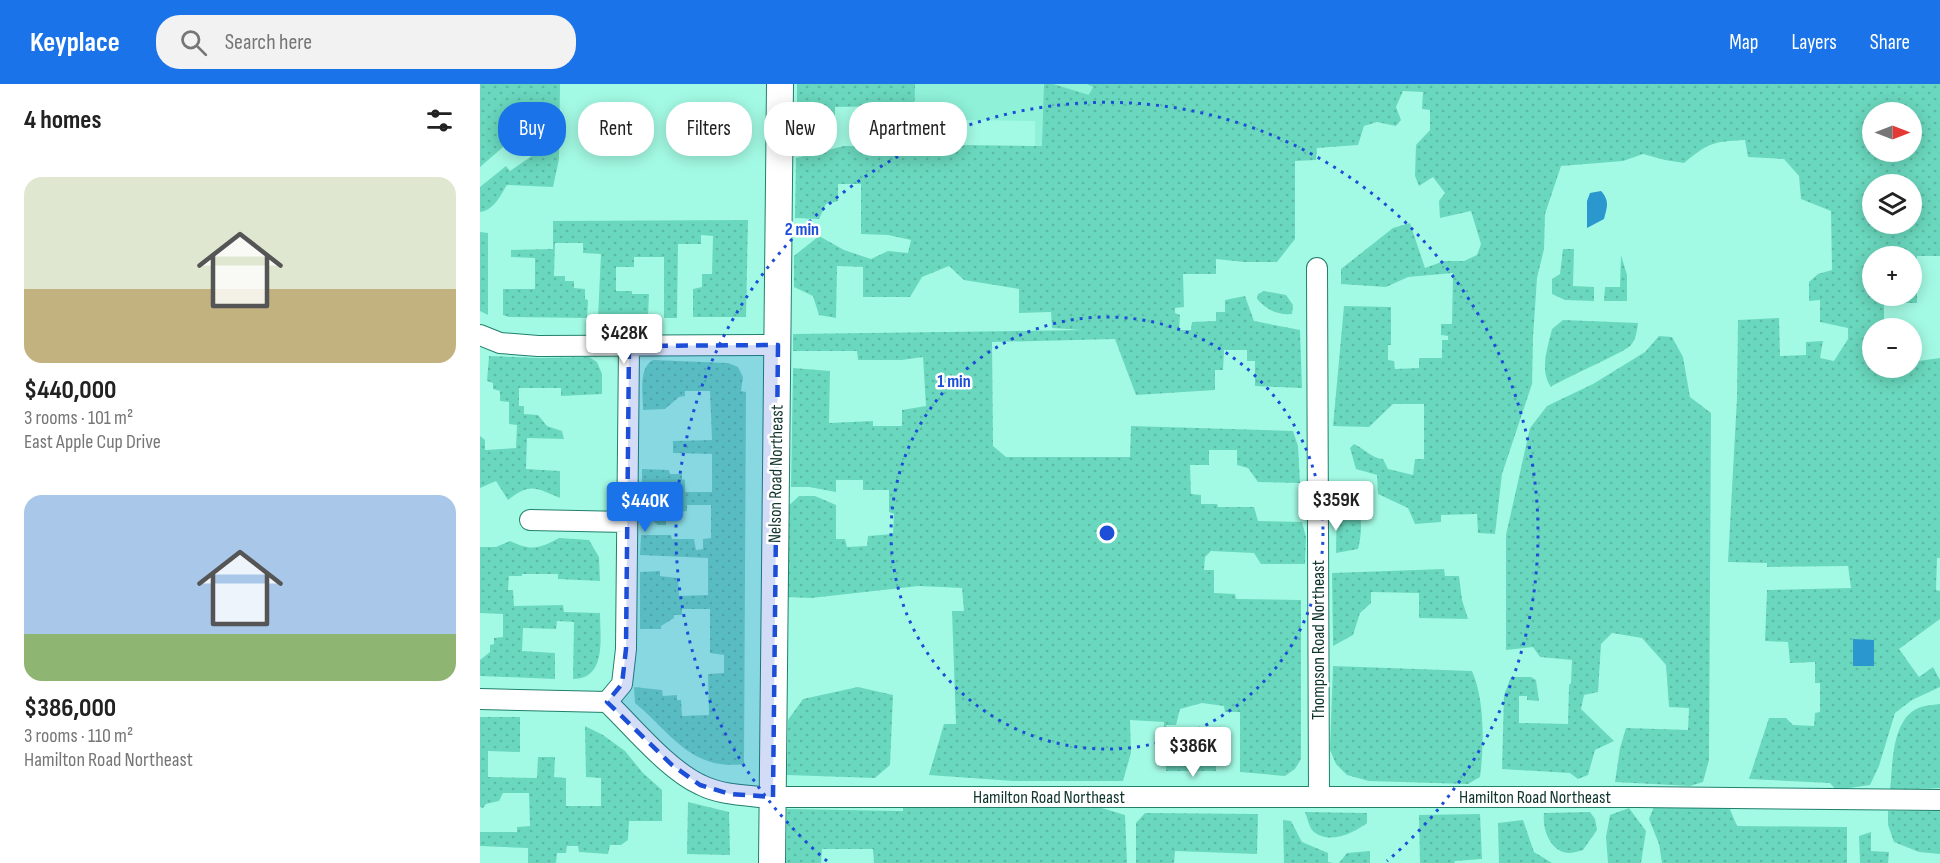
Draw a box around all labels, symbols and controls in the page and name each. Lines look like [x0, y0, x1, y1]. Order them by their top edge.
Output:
search box [156, 15, 576, 69]
text: Keyplace [30, 26, 120, 59]
icon: search [177, 26, 210, 59]
text: Search here [225, 29, 312, 56]
text: Map [1729, 30, 1758, 55]
text: Layers [1791, 30, 1837, 55]
text: Share [1870, 30, 1910, 55]
chip: Buy [498, 102, 566, 156]
chip: Rent [578, 102, 654, 156]
chip: Filters [666, 102, 752, 156]
chip: New [764, 102, 837, 156]
chip: Apartment [849, 102, 967, 156]
north arrow [1862, 102, 1922, 162]
map controls [1862, 102, 1922, 378]
icon: filters [423, 104, 456, 137]
text: 4 homes [24, 105, 101, 136]
button: layers [1862, 174, 1922, 234]
icon: home [186, 216, 294, 324]
text: 2 min [785, 219, 819, 240]
button: + [1862, 246, 1922, 306]
pin: $428K [582, 314, 666, 365]
button: − [1862, 318, 1922, 378]
text: $428K [600, 321, 648, 345]
text: 1 min [937, 371, 971, 392]
text: $440,000 [24, 375, 116, 406]
street label: Nelson Road Northeast [764, 404, 788, 543]
text: 3 rooms · 101 m² [24, 406, 133, 430]
text: East Apple Cup Drive [24, 430, 161, 454]
pin: $359K [1294, 481, 1378, 532]
pin: $440K [603, 482, 687, 533]
text: $359K [1312, 488, 1360, 512]
text: $440K [621, 489, 669, 513]
centre of rings [1097, 523, 1117, 543]
icon: home [186, 534, 294, 642]
street label: Thompson Road Northeast [1308, 559, 1329, 720]
text: $386,000 [24, 693, 116, 724]
text: 3 rooms · 110 m² [24, 724, 133, 748]
pin: $386K [1151, 727, 1235, 778]
text: $386K [1169, 734, 1217, 758]
text: Hamilton Road Northeast [24, 748, 193, 772]
street label: Hamilton Road Northeast [973, 787, 1125, 808]
street label: Hamilton Road Northeast [1459, 787, 1611, 808]

